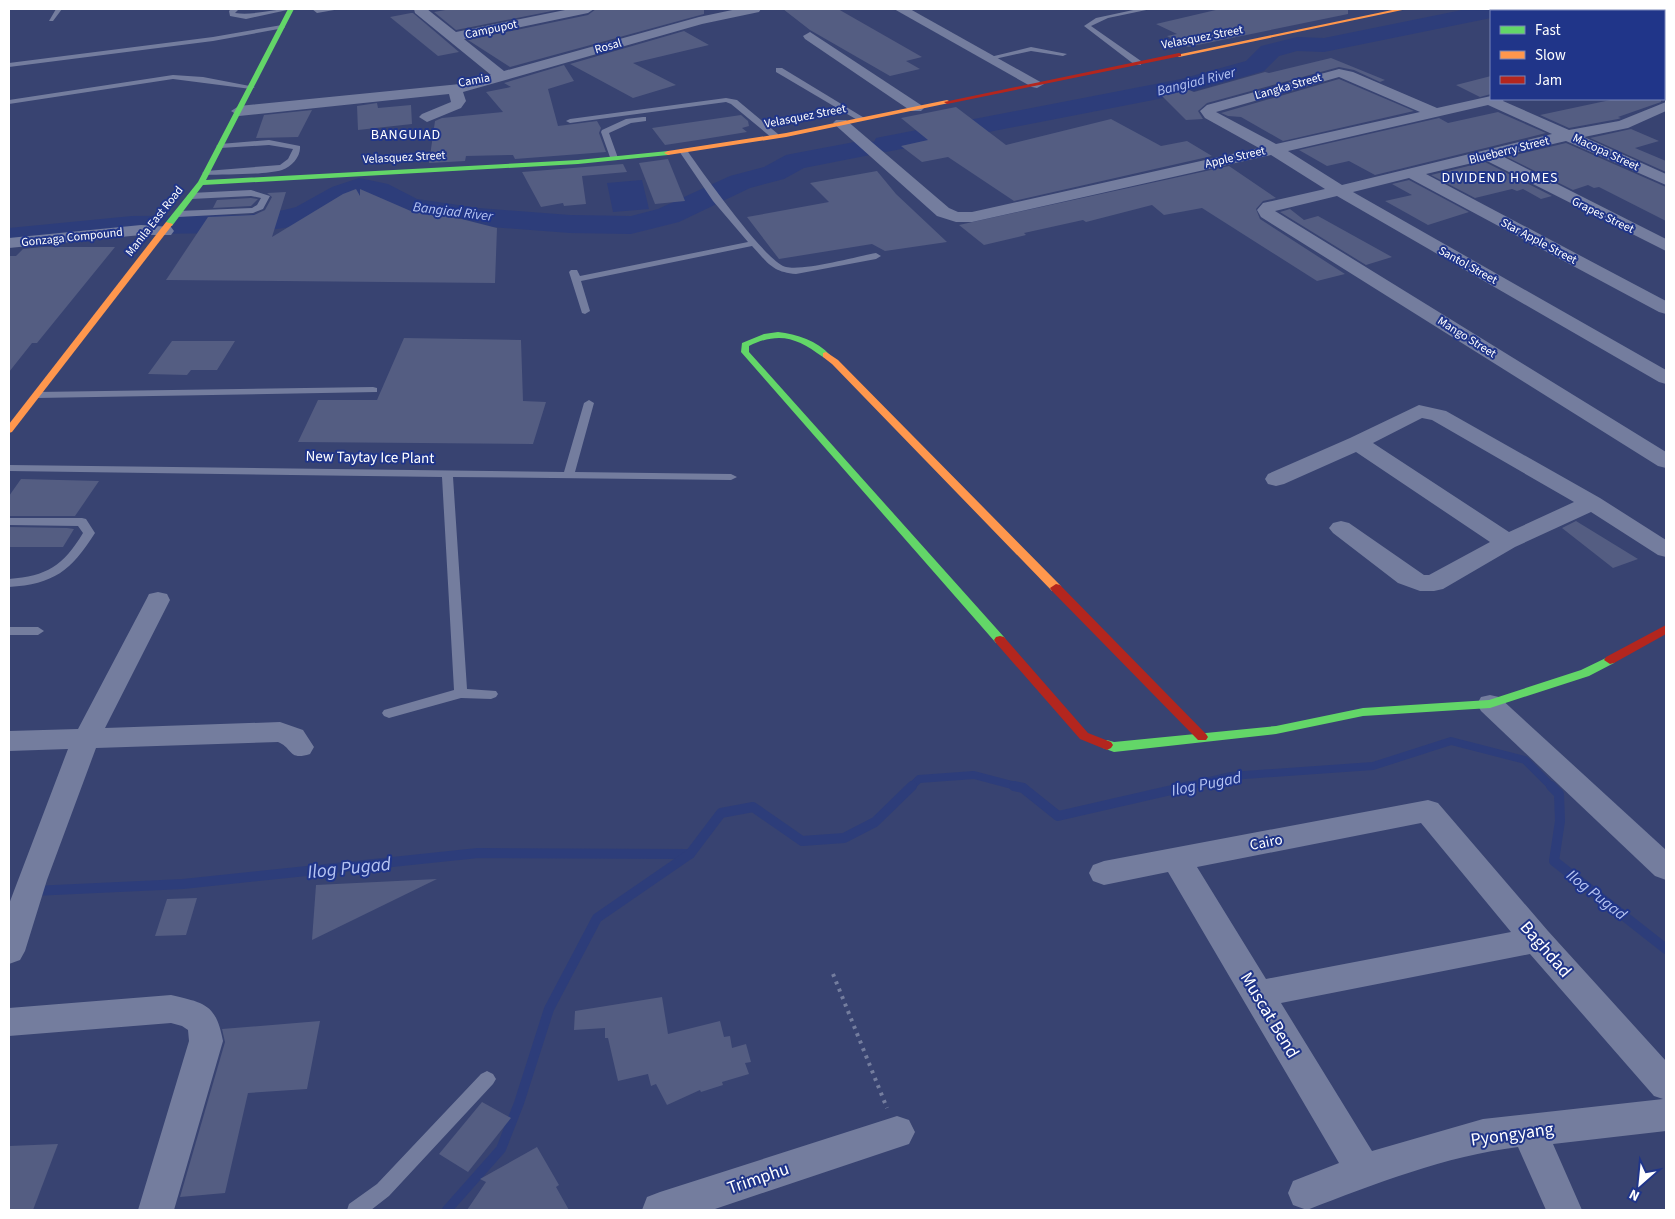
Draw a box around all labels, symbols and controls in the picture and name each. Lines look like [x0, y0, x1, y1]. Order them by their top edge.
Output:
legend [1490, 10, 1665, 100]
street label: Campupot [463, 16, 519, 43]
text: Fast [1535, 20, 1561, 41]
street label: Velasquez Street [1160, 21, 1244, 54]
street label: Rosal [593, 35, 624, 58]
text: Slow [1535, 45, 1566, 66]
water label: Bangiad River [1155, 62, 1239, 101]
street label: Camia [457, 69, 491, 92]
street label: Langka Street [1253, 69, 1324, 104]
text: Jam [1535, 70, 1562, 91]
street label: Velasquez Street [763, 100, 847, 133]
district label: BANGUIAD [371, 125, 441, 145]
street label: Macopa Street [1570, 130, 1642, 175]
street label: Blueberry Street [1467, 132, 1551, 169]
street label: Apple Street [1203, 142, 1267, 173]
street label: Velasquez Street [362, 147, 446, 168]
district label: DIVIDEND HOMES [1441, 168, 1559, 188]
street label: Manila East Road [121, 183, 187, 260]
street label: Grapes Street [1569, 193, 1637, 238]
water label: Bangiad River [412, 197, 495, 227]
street label: Star Apple Street [1498, 214, 1580, 269]
street label: Gonzaga Compound [21, 224, 124, 251]
street label: Santol Street [1435, 242, 1500, 289]
street label: Mango Street [1434, 313, 1499, 362]
street label: New Taytay Ice Plant [305, 446, 435, 469]
water label: Ilog Pugad [1169, 766, 1243, 802]
street label: Cairo [1248, 829, 1284, 856]
water label: Ilog Pugad [306, 851, 393, 886]
water label: Ilog Pugad [1562, 864, 1631, 925]
street label: Baghdad [1514, 916, 1577, 983]
street label: Muscat Bend [1234, 968, 1305, 1063]
street label: Pyongyang [1469, 1116, 1555, 1153]
street label: Trimphu [724, 1156, 792, 1201]
north arrow [1615, 1159, 1665, 1209]
text: N [1626, 1184, 1643, 1206]

